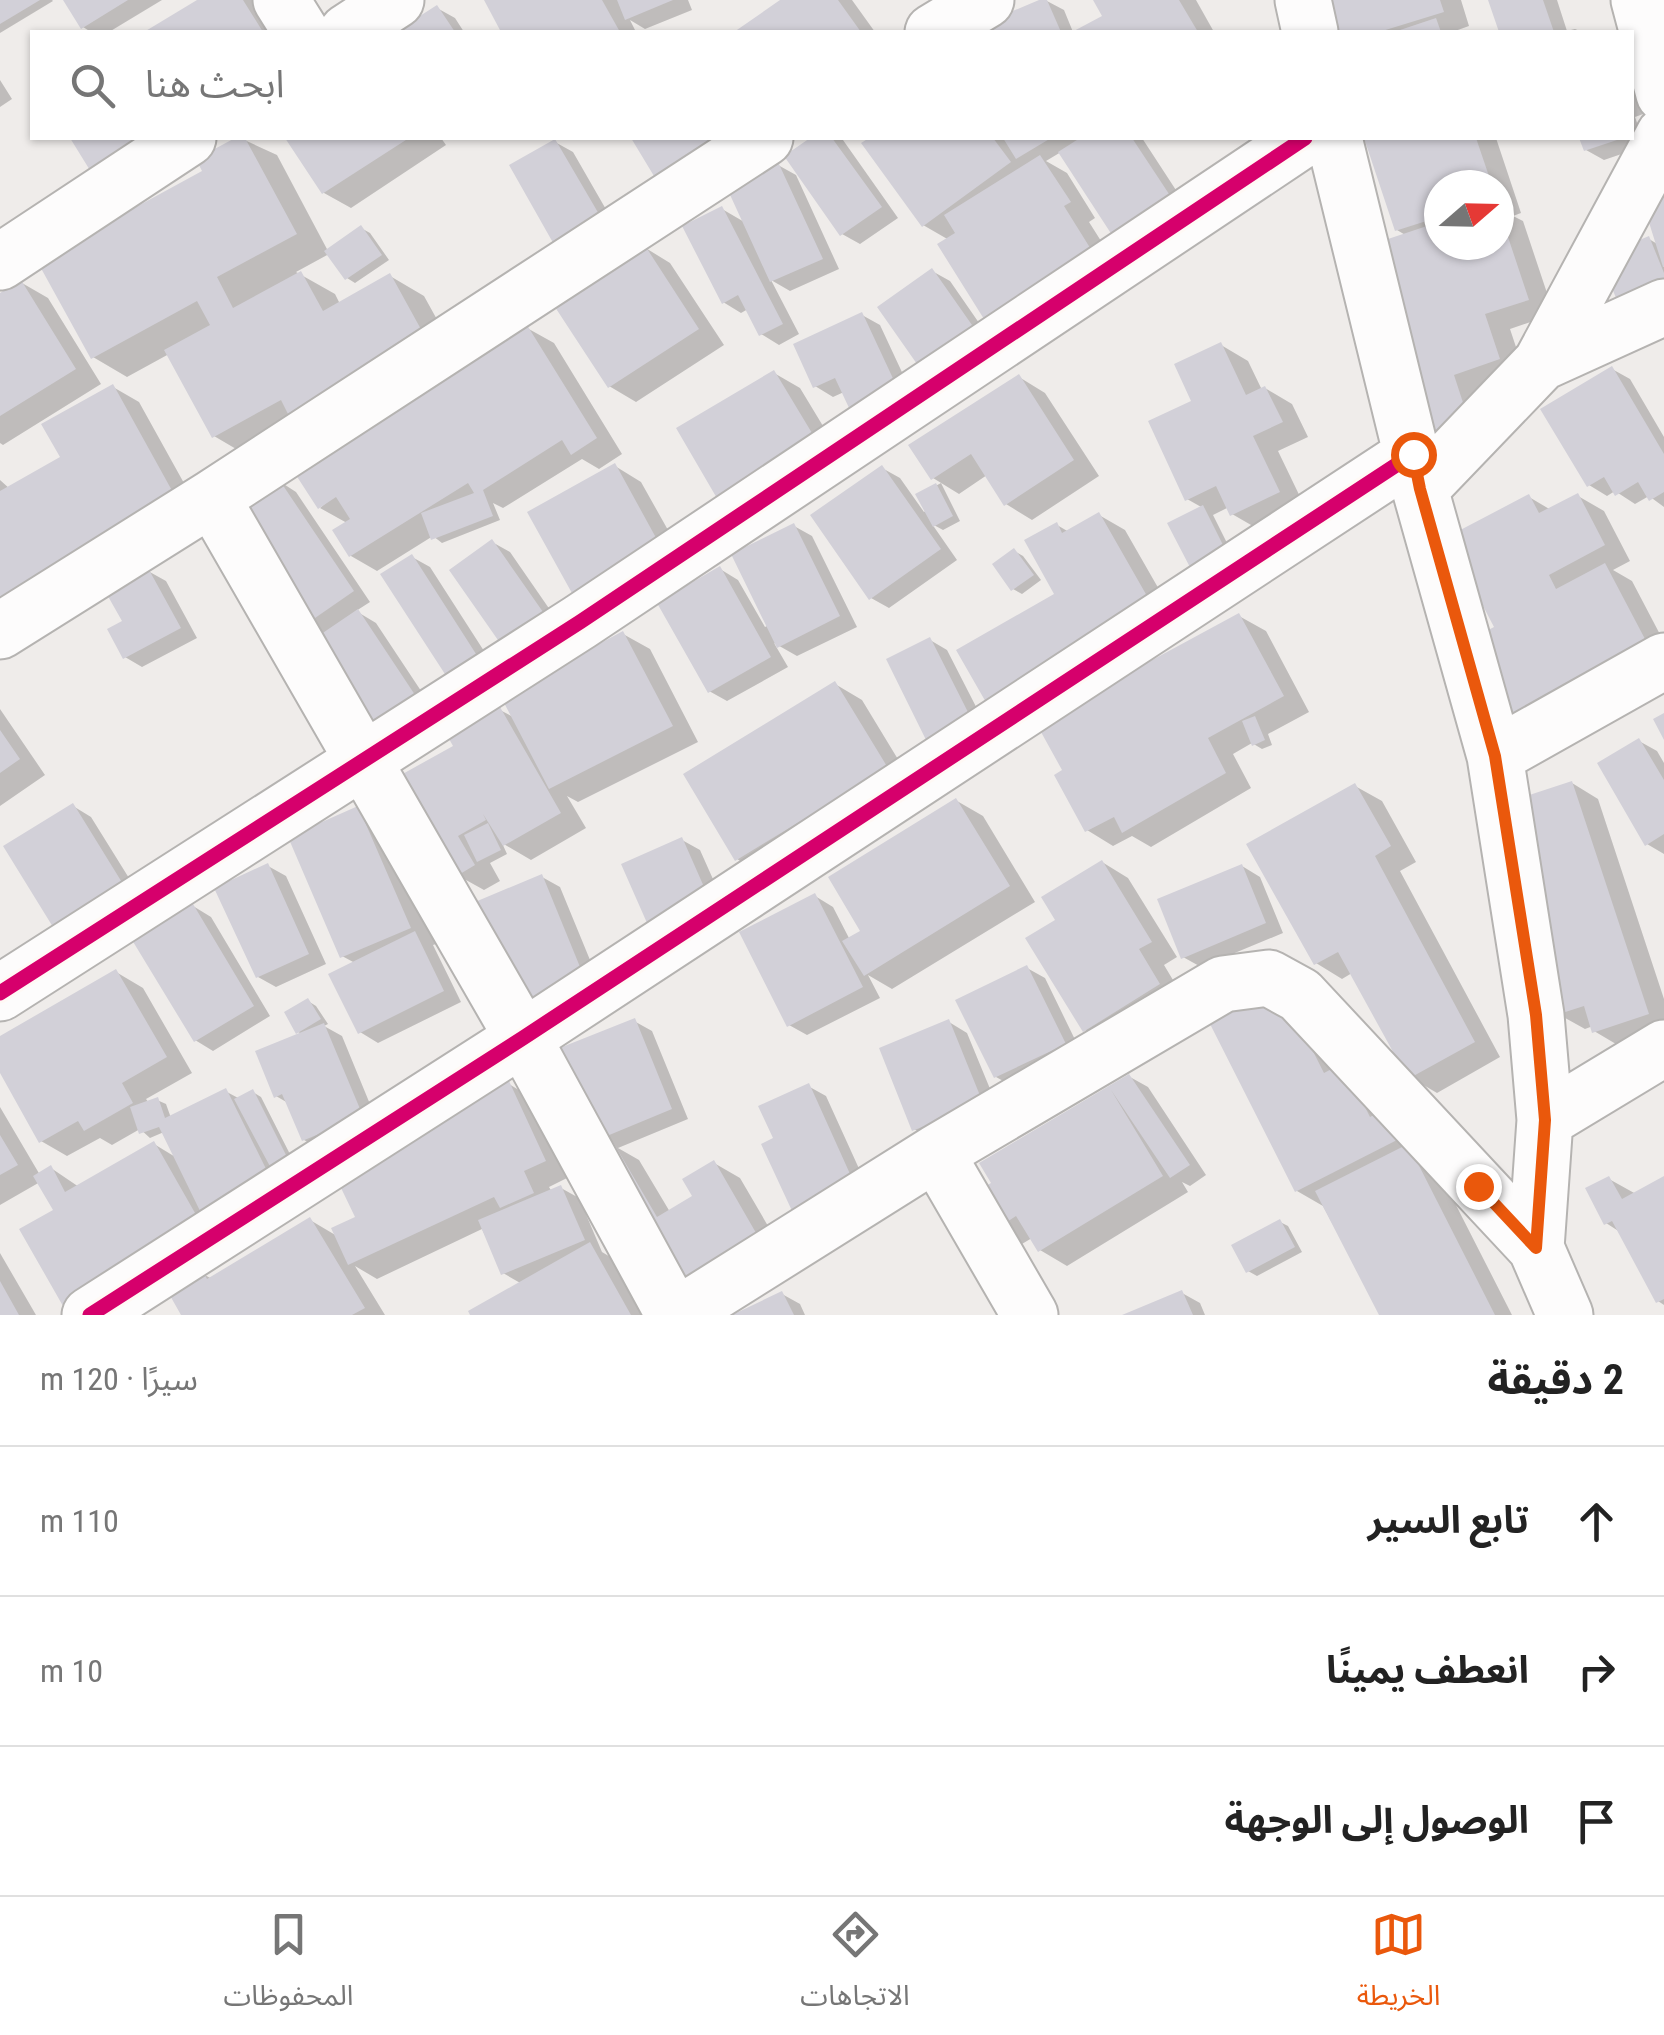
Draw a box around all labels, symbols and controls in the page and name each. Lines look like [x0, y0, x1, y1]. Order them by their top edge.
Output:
search box [30, 30, 1634, 140]
icon: search [65, 58, 120, 113]
text: ابحث هنا [145, 62, 285, 106]
north arrow [1424, 170, 1514, 260]
route start [1391, 432, 1437, 478]
route end [1456, 1164, 1502, 1210]
text: 2 دقيقة [1487, 1355, 1624, 1404]
text: سيرًا · 120 m [40, 1360, 198, 1398]
icon: ahead [1569, 1494, 1624, 1549]
text: تابع السير [1368, 1498, 1529, 1542]
text: 110 m [40, 1502, 119, 1540]
icon: right [1569, 1644, 1624, 1699]
text: انعطف يمينًا [1326, 1648, 1529, 1692]
text: 10 m [40, 1652, 103, 1690]
icon: arrive [1569, 1794, 1624, 1849]
text: الوصول إلى الوجهة [1225, 1798, 1529, 1842]
tab: المحفوظات [223, 1907, 353, 2026]
tab: الاتجاهات [800, 1907, 910, 2026]
tab: الخريطة [1357, 1907, 1441, 2026]

